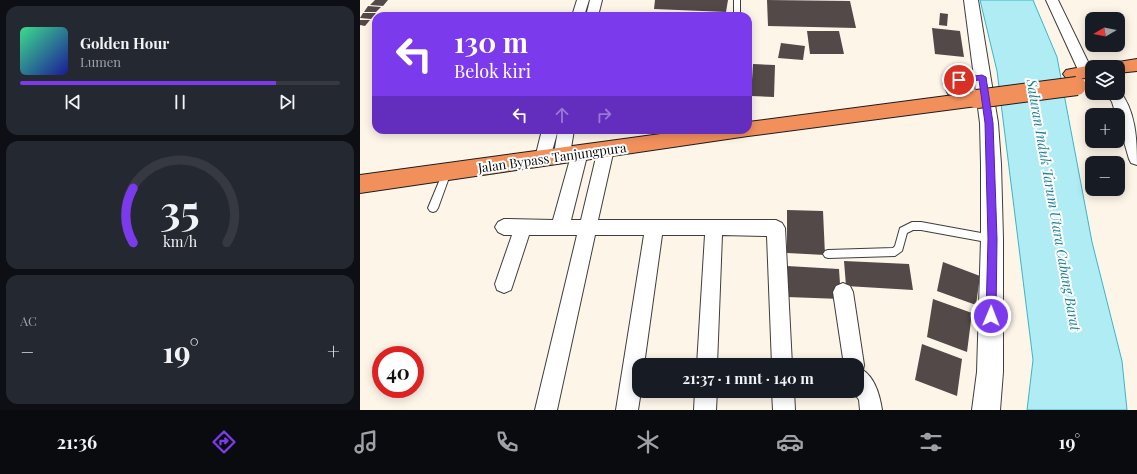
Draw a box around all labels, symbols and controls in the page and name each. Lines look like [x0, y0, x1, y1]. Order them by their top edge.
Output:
north arrow [1085, 12, 1125, 52]
map controls [1085, 12, 1125, 196]
text: 130 m [454, 23, 528, 60]
icon: left [388, 28, 440, 80]
text: Golden Hour [80, 33, 169, 53]
text: Lumen [80, 53, 121, 70]
text: Belok kiri [454, 59, 531, 83]
button: layers [1085, 60, 1125, 100]
pin [942, 63, 976, 97]
icon: arrive [948, 69, 970, 91]
water label: Saluran Induk Tarum Utara Cabang Barat [1022, 77, 1086, 334]
icon: previous [62, 91, 84, 113]
icon: pause [169, 91, 191, 113]
icon: next [276, 91, 298, 113]
icon: left [509, 104, 531, 126]
icon: ahead [551, 104, 573, 126]
icon: right [593, 104, 615, 126]
button: + [1085, 108, 1125, 148]
street label: Jalan Bypass Tanjungpura [476, 138, 628, 176]
button: − [1085, 156, 1125, 196]
text: 35 [160, 181, 200, 236]
text: km/h [163, 232, 198, 251]
position arrow [970, 295, 1012, 337]
text: AC [20, 312, 37, 329]
text: 19° [163, 331, 199, 371]
text: − [20, 336, 34, 366]
text: + [327, 336, 340, 366]
speed limit sign: 40 [372, 346, 424, 398]
text: 21:37 · 1 mnt · 140 m [682, 368, 814, 388]
icon: directions [210, 428, 238, 456]
icon: music [352, 428, 380, 456]
icon: phone [493, 428, 521, 456]
icon: climate [634, 428, 662, 456]
icon: car [776, 428, 804, 456]
icon: filters [917, 428, 945, 456]
text: 21:36 [57, 430, 97, 454]
text: 19° [1059, 430, 1080, 454]

